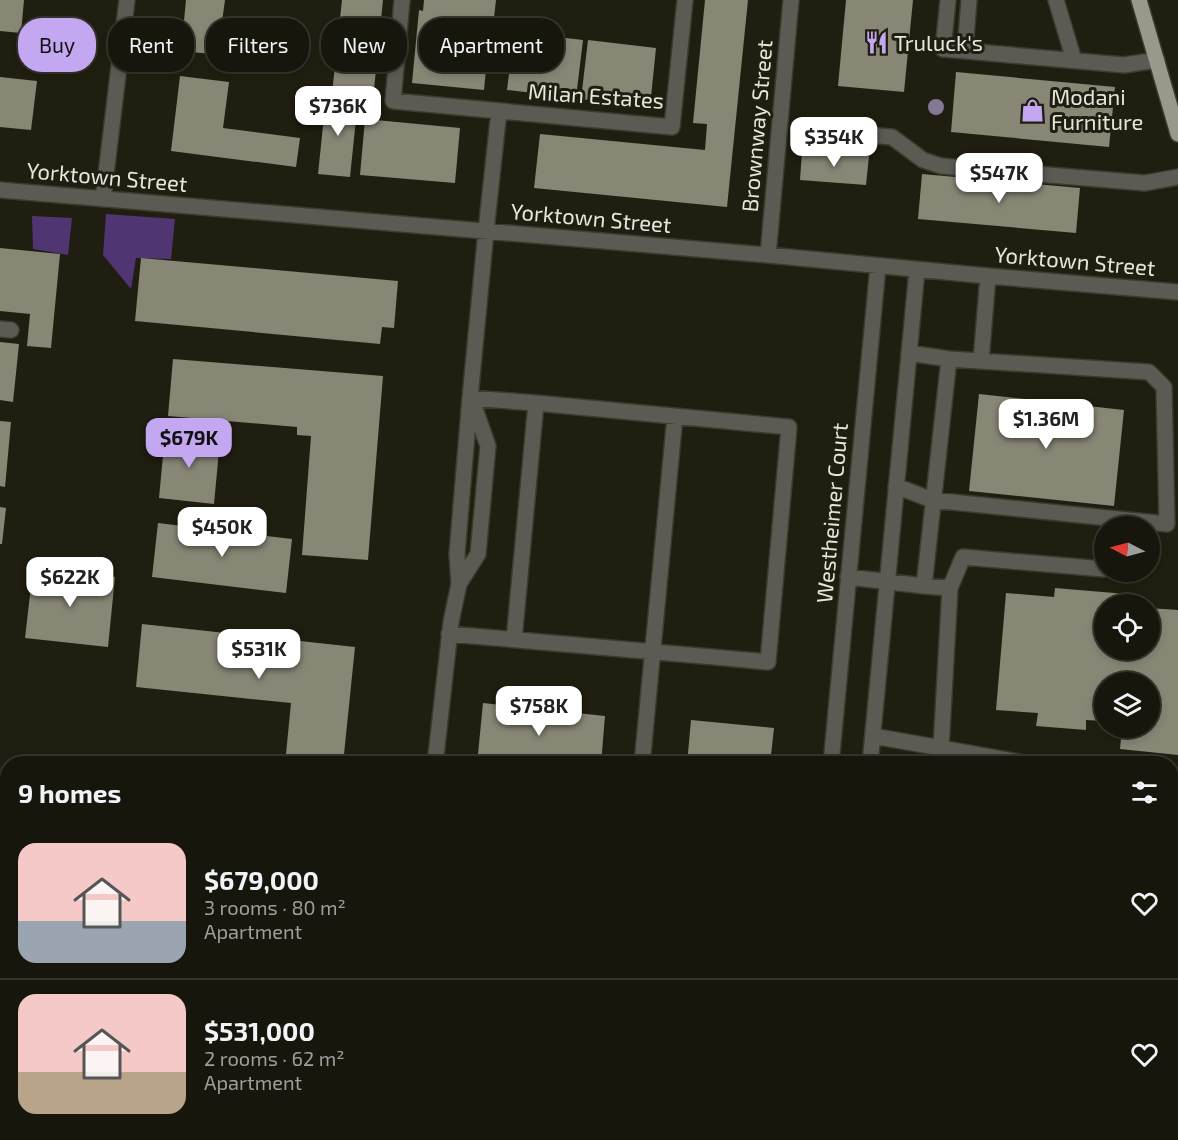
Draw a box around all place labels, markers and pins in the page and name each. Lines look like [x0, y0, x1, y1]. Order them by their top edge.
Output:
place label: Truluck's [894, 29, 983, 55]
restaurant icon: Truluck's [863, 30, 889, 56]
place label: Modani Furniture [1051, 83, 1143, 134]
pin: $736K [296, 86, 380, 137]
shop icon: Modani Furniture [1020, 97, 1046, 123]
pin: $354K [792, 117, 876, 168]
pin: $547K [957, 153, 1041, 204]
pin: $1.36M [997, 399, 1095, 450]
pin: $679K [147, 418, 231, 469]
pin: $450K [180, 507, 264, 558]
pin: $622K [28, 557, 112, 608]
pin: $531K [217, 629, 301, 680]
pin: $758K [497, 686, 581, 737]

